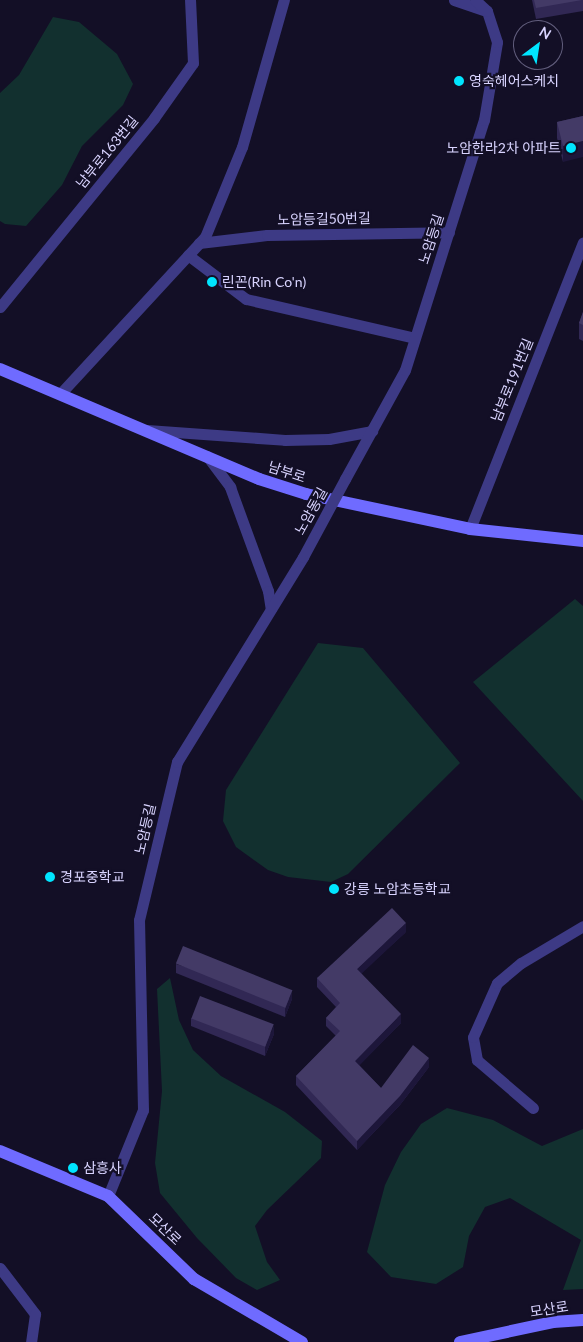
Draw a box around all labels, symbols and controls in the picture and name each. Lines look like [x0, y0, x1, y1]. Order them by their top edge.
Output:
north arrow [513, 20, 563, 70]
text: N [536, 23, 554, 43]
place label: 영숙헤어스케치 [469, 73, 559, 89]
marker: 영숙헤어스케치 [453, 75, 465, 87]
street label: 남부로163번길 [73, 112, 141, 192]
place label: 노암한라2차 아파트 [446, 140, 561, 156]
marker: 노암한라2차 아파트 [565, 142, 577, 154]
street label: 노암등길50번길 [277, 210, 371, 228]
street label: 노암등길 [415, 212, 447, 266]
place label: 린꼰(Rin Co'n) [222, 274, 306, 290]
marker: 린꼰(Rin Co'n) [206, 276, 218, 288]
street label: 남부로191번길 [488, 336, 536, 424]
street label: 남부로 [266, 458, 308, 486]
street label: 노암동길 [291, 484, 331, 538]
street label: 노암등길 [131, 802, 159, 856]
place label: 경포중학교 [60, 869, 124, 885]
marker: 경포중학교 [44, 871, 56, 883]
place label: 강릉 노암초등학교 [344, 881, 451, 897]
marker: 강릉 노암초등학교 [328, 883, 340, 895]
place label: 삼흥사 [83, 1160, 122, 1176]
marker: 삼흥사 [67, 1162, 79, 1174]
street label: 모산로 [145, 1210, 185, 1248]
street label: 모산로 [529, 1298, 569, 1320]

